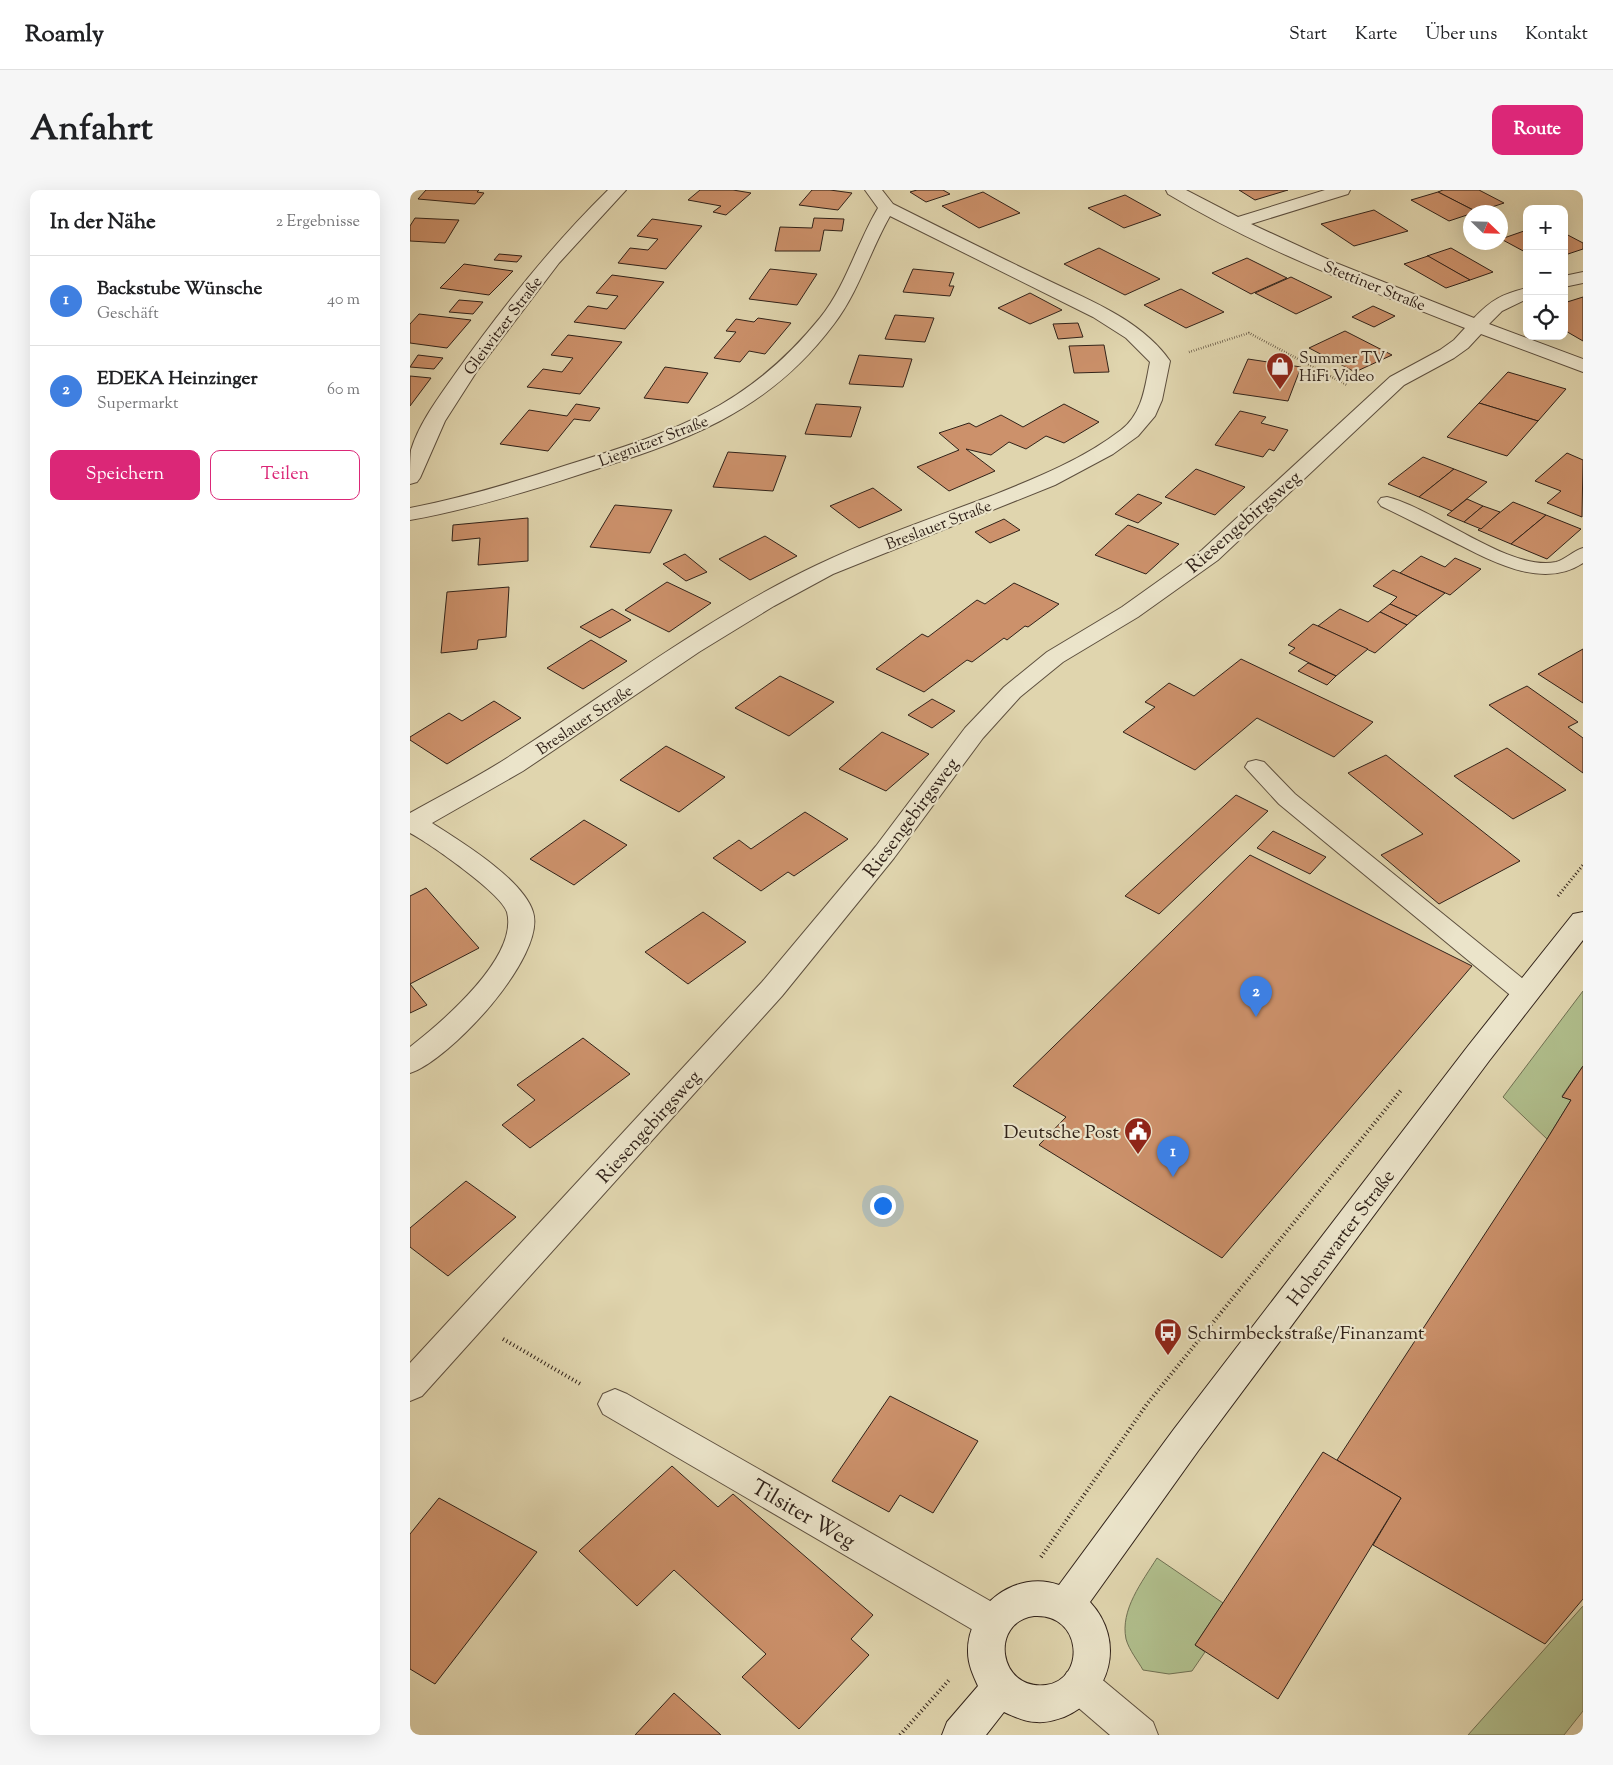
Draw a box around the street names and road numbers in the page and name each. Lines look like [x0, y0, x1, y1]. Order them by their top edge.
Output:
street label: Stettiner Straße [1320, 256, 1429, 318]
street label: Gleiwitzer Straße [459, 272, 549, 381]
street label: Liegnitzer Straße [596, 411, 712, 474]
street label: Riesengebirgsweg [1181, 465, 1308, 580]
street label: Breslauer Straße [883, 496, 995, 557]
street label: Breslauer Straße [533, 680, 638, 762]
street label: Riesengebirgsweg [858, 753, 966, 884]
street label: Riesengebirgsweg [592, 1065, 708, 1190]
street label: Hohenwarter Straße [1282, 1164, 1402, 1312]
street label: Tilsiter Weg [744, 1473, 861, 1558]

